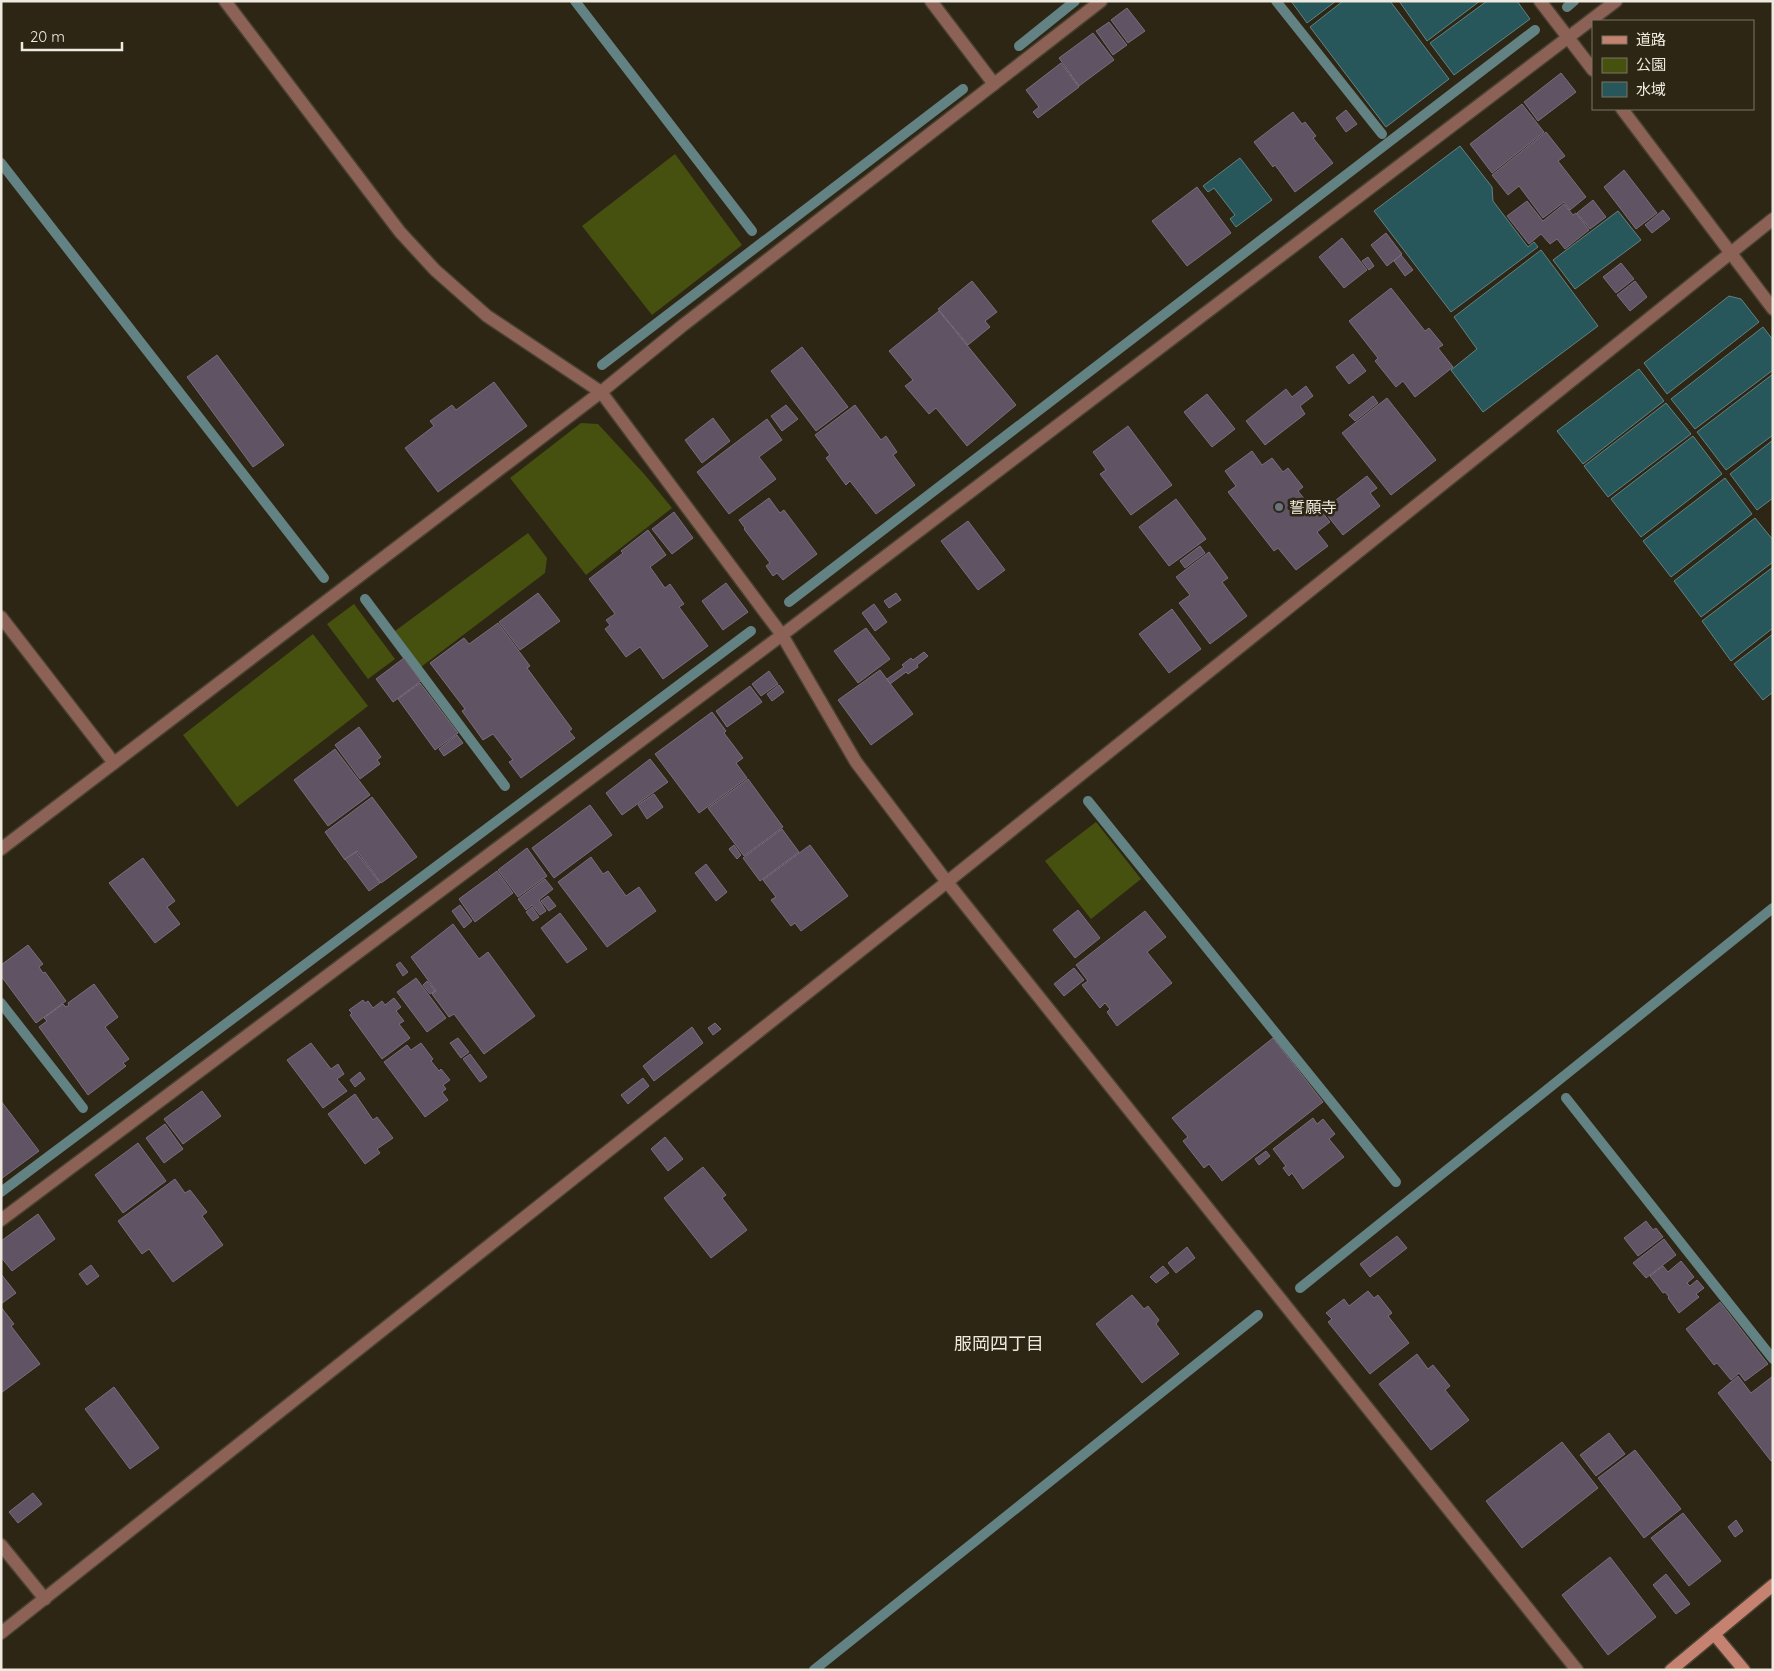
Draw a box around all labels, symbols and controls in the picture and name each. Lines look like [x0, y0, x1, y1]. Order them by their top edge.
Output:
scale bar [22, 20, 122, 52]
legend [1592, 20, 1754, 110]
text: 20 m [30, 27, 65, 46]
text: 道路 [1636, 30, 1666, 49]
text: 公園 [1636, 55, 1666, 74]
text: 水域 [1636, 80, 1666, 99]
place label: 誓願寺 [1289, 497, 1337, 517]
marker: 誓願寺 [1273, 501, 1285, 513]
district label: 服岡四丁目 [954, 1332, 1044, 1355]

